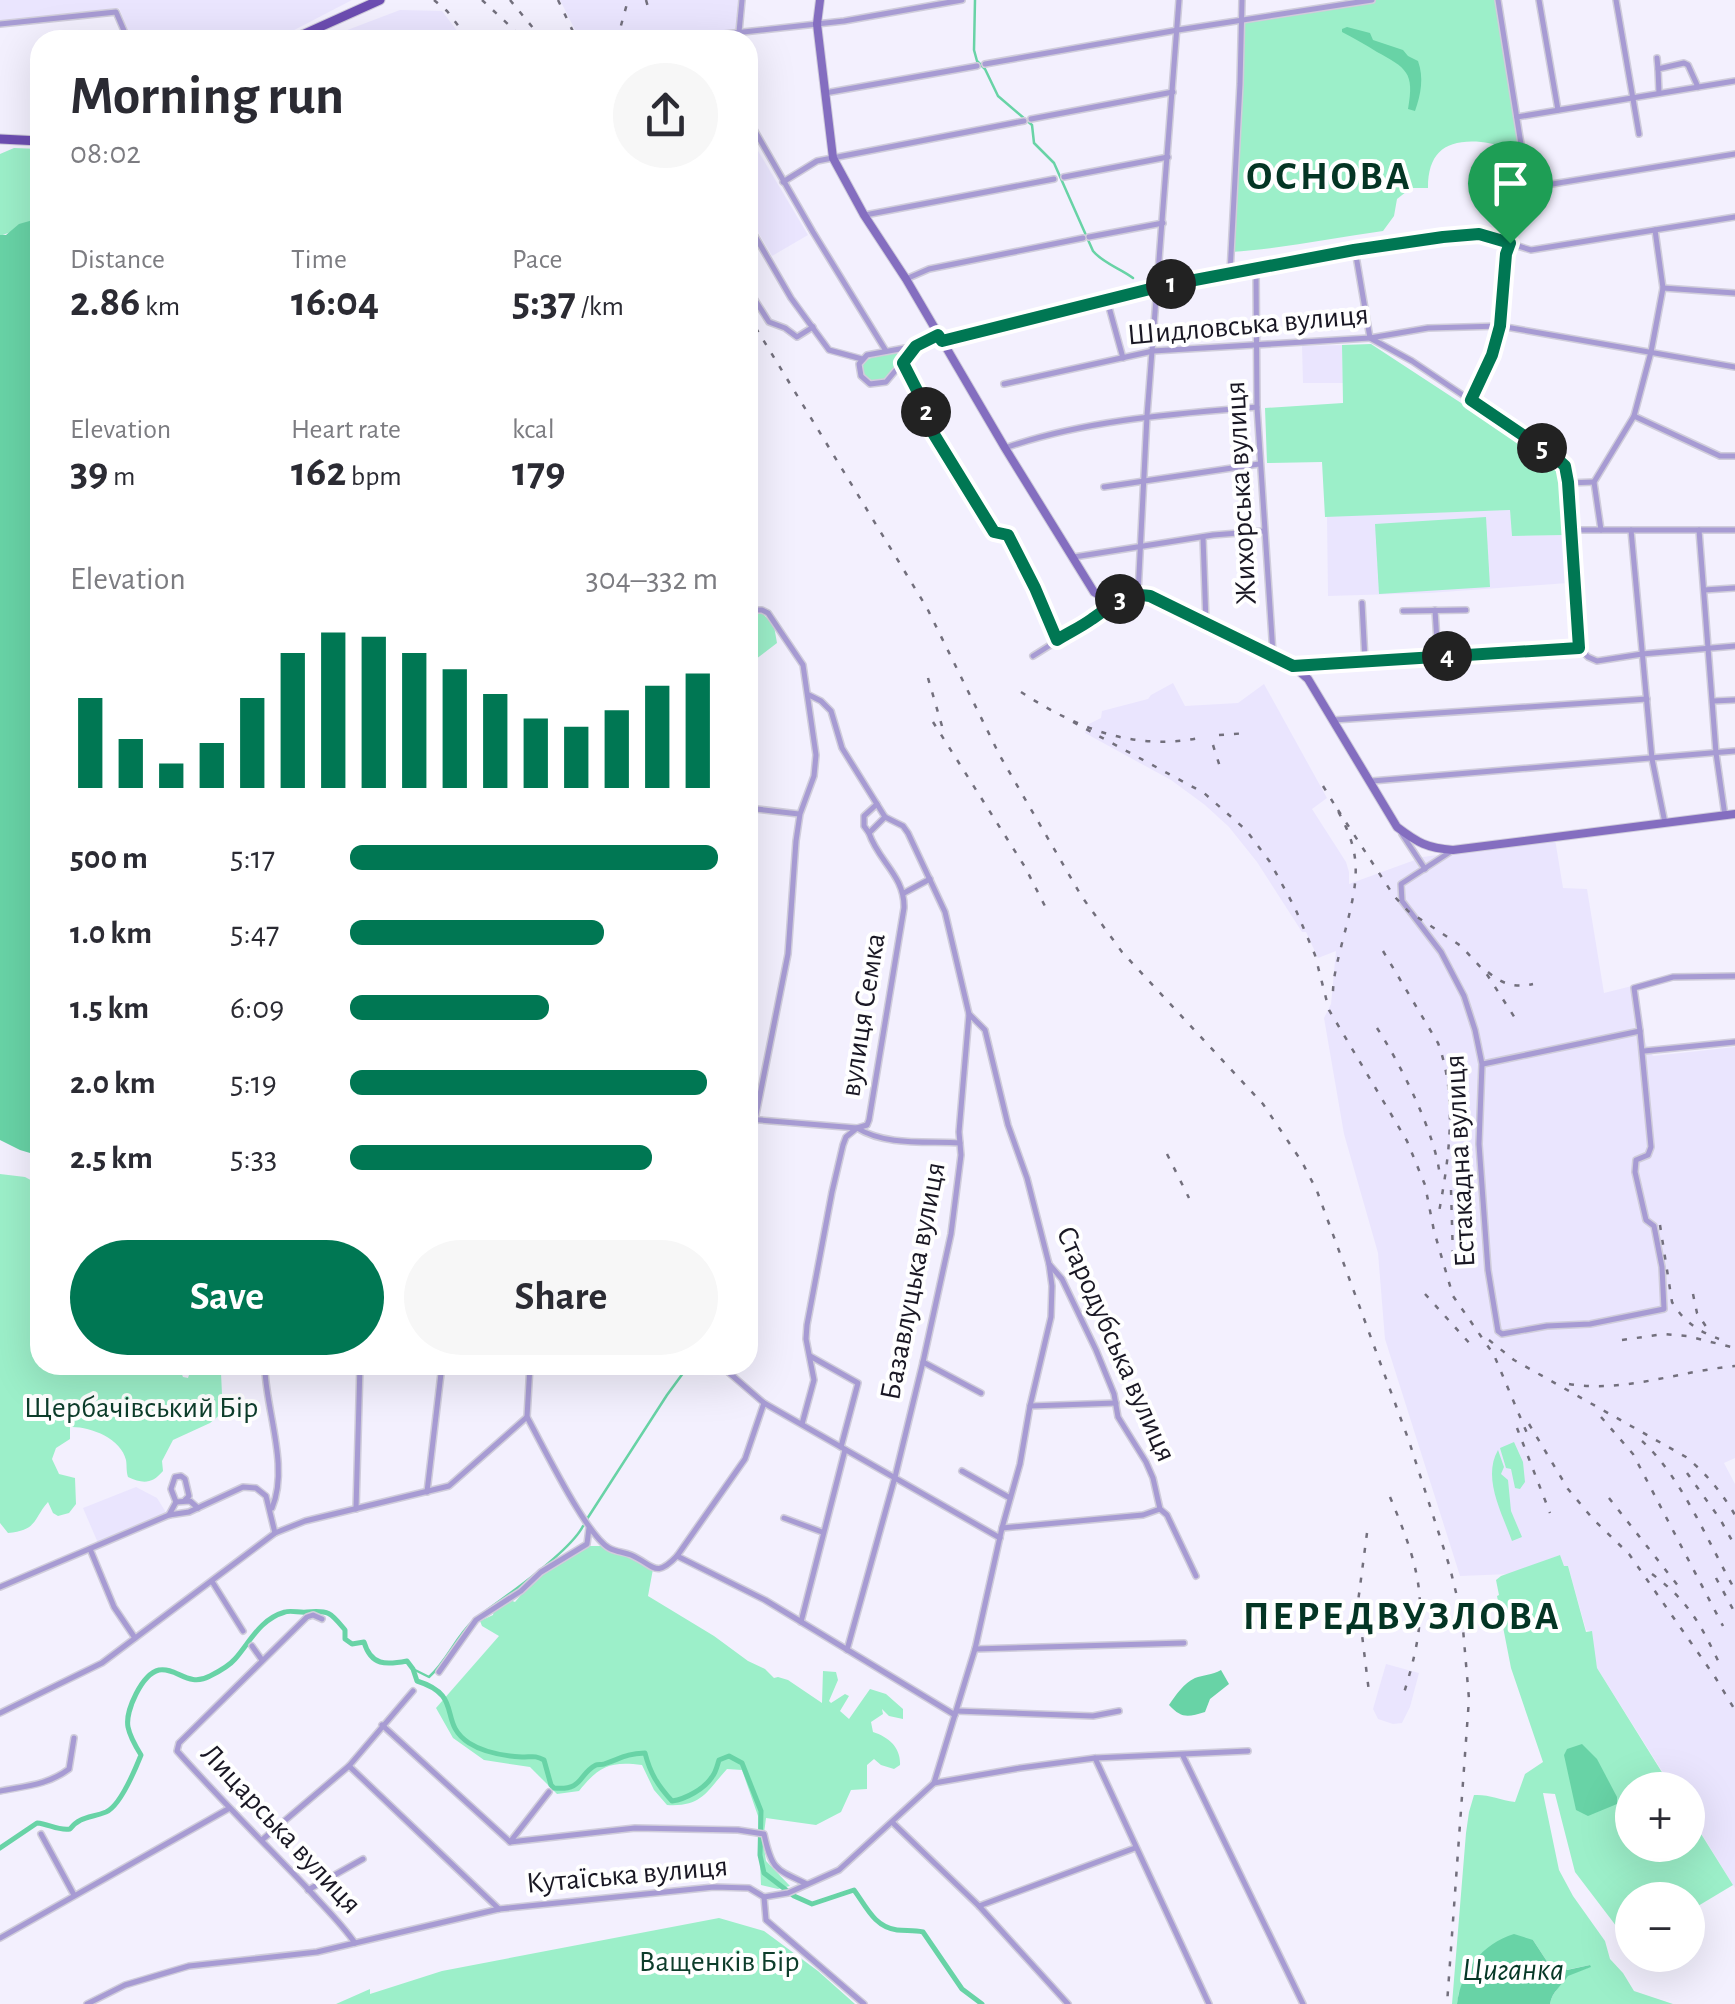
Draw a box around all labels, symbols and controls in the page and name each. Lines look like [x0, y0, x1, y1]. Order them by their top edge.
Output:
button: share [613, 63, 718, 168]
text: Morning run [70, 69, 344, 124]
text: 08:02 [70, 137, 141, 169]
pin [1468, 141, 1553, 244]
icon: arrive [1483, 156, 1538, 211]
district label: ОСНОВА [1246, 157, 1412, 197]
text: Distance [70, 246, 165, 274]
text: Time [291, 246, 347, 274]
text: Pace [512, 246, 562, 274]
pin: 1 [1146, 259, 1196, 309]
text: 1 [1166, 270, 1176, 298]
text: 2.86 [70, 281, 140, 323]
text: 16:04 [291, 281, 379, 323]
text: 5:37 [512, 281, 576, 323]
text: km [140, 293, 180, 321]
text: /km [576, 293, 624, 321]
street label: Шидловська вулиця [1126, 300, 1370, 350]
street label: Жихорська вулиця [1220, 380, 1262, 606]
pin: 2 [901, 387, 951, 437]
text: 2 [919, 398, 933, 426]
text: Elevation [70, 416, 171, 444]
text: Heart rate [291, 416, 401, 444]
text: kcal [512, 416, 555, 444]
pin: 5 [1517, 423, 1567, 473]
text: 5 [1536, 434, 1548, 462]
text: 39 [70, 451, 108, 493]
text: 162 [291, 451, 346, 493]
text: 179 [512, 451, 566, 493]
text: m [108, 463, 135, 491]
text: bpm [346, 463, 402, 491]
text: Elevation [70, 563, 186, 595]
text: 304–332 m [585, 563, 718, 595]
pin: 3 [1095, 574, 1145, 624]
text: 3 [1114, 585, 1126, 613]
pin: 4 [1422, 631, 1472, 681]
text: 4 [1440, 642, 1454, 670]
text: 500 m [70, 842, 148, 874]
text: 5:17 [230, 842, 275, 874]
text: 1.0 km [70, 917, 152, 949]
text: 5:47 [230, 917, 279, 949]
street label: вулиця Семка [835, 931, 891, 1099]
text: 1.5 km [70, 992, 149, 1024]
text: 6:09 [230, 992, 284, 1024]
street label: Естакадна вулиця [1439, 1054, 1481, 1268]
text: 2.0 km [70, 1067, 156, 1099]
text: 5:19 [230, 1067, 277, 1099]
text: 2.5 km [70, 1142, 153, 1174]
text: 5:33 [230, 1142, 277, 1174]
street label: Базавлуцька вулиця [875, 1159, 951, 1403]
street label: Стародубська вулиця [1051, 1222, 1181, 1466]
button: Save [70, 1240, 384, 1355]
button: Share [404, 1240, 718, 1355]
park label: Щербачівський Бір [24, 1393, 258, 1423]
district label: ПЕРЕДВУЗЛОВА [1243, 1597, 1561, 1637]
street label: Лицарська вулиця [195, 1738, 367, 1920]
map controls [1615, 1772, 1705, 1972]
button: + [1615, 1772, 1705, 1862]
street label: Кутаїська вулиця [525, 1851, 729, 1899]
button: − [1615, 1882, 1705, 1972]
park label: Ващенків Бір [639, 1947, 799, 1977]
water label: Циганка [1462, 1954, 1564, 1986]

